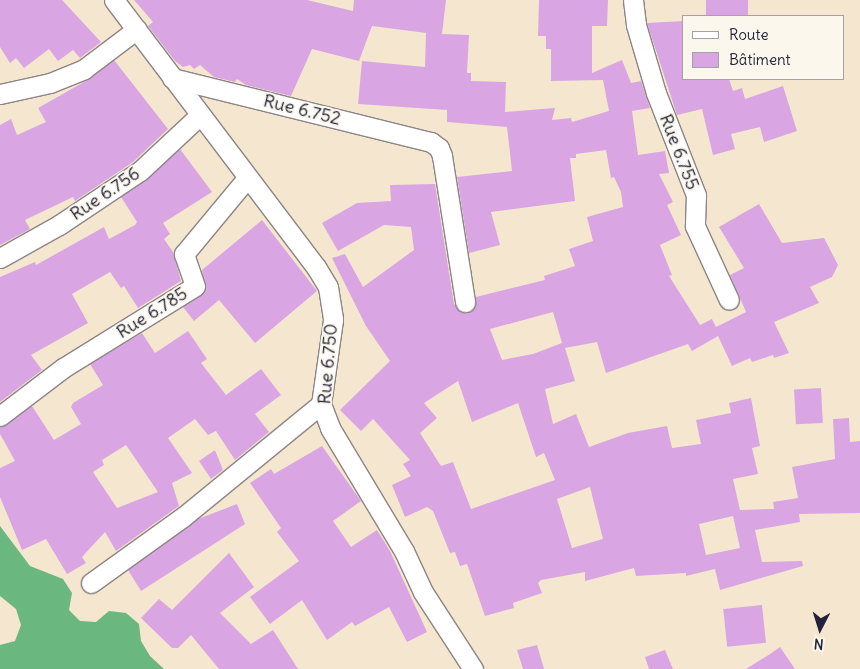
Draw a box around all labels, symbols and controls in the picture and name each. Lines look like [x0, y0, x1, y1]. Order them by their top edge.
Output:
legend [682, 15, 845, 80]
text: Route [729, 25, 769, 44]
text: Bâtiment [729, 50, 791, 69]
street label: Rue 6.752 [261, 90, 343, 130]
street label: Rue 6.755 [655, 111, 703, 193]
street label: Rue 6.756 [66, 163, 144, 225]
street label: Rue 6.785 [113, 283, 191, 343]
street label: Rue 6.750 [314, 323, 342, 405]
north arrow [795, 604, 845, 654]
text: N [813, 635, 824, 653]

